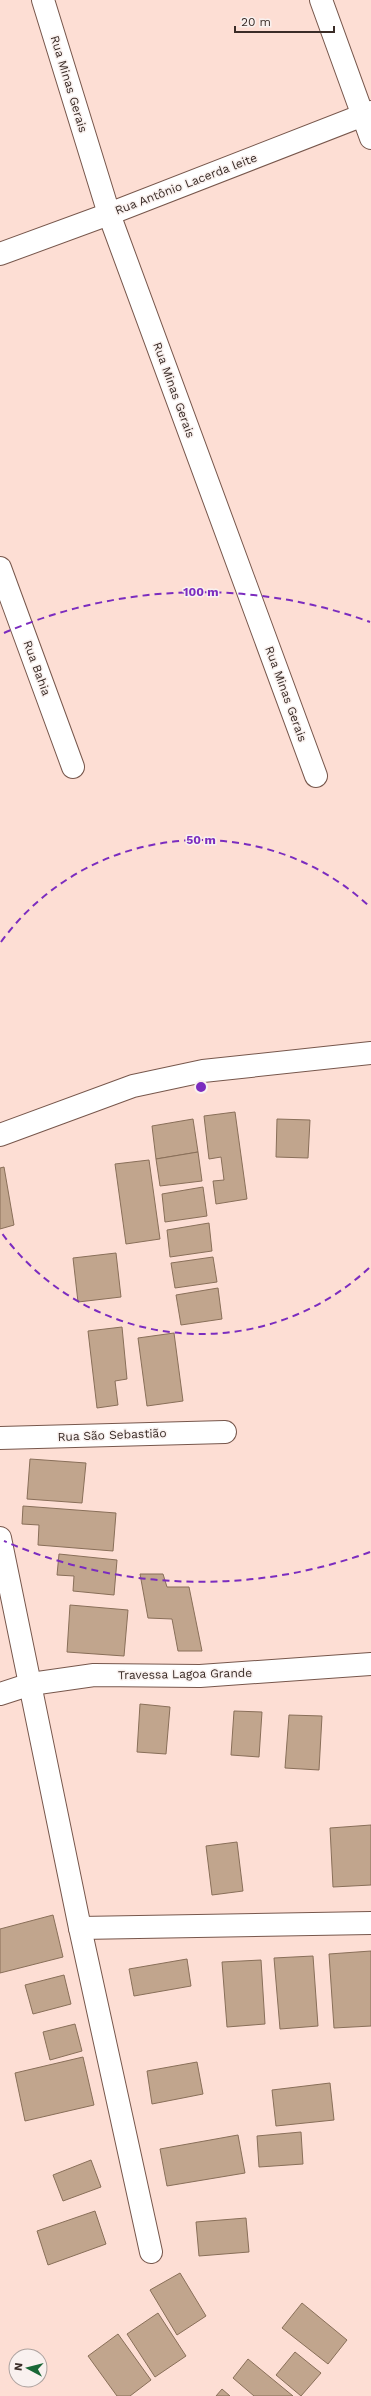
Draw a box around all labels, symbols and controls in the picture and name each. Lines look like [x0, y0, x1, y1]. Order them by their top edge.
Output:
scale bar [235, 8, 334, 34]
text: 20 m [241, 15, 271, 29]
street label: Rua Minas Gerais [48, 34, 90, 134]
street label: Rua Antônio Lacerda leite [113, 150, 259, 218]
street label: Rua Minas Gerais [150, 340, 198, 440]
text: 100 m [183, 585, 219, 599]
street label: Rua Bahia [21, 638, 54, 698]
street label: Rua Minas Gerais [262, 644, 310, 744]
text: 50 m [186, 833, 216, 847]
centre of rings [194, 1080, 208, 1094]
street label: Rua São Sebastião [57, 1426, 167, 1444]
street label: Travessa Lagoa Grande [118, 1666, 252, 1682]
north arrow [8, 2348, 48, 2388]
text: N [12, 2362, 26, 2372]

